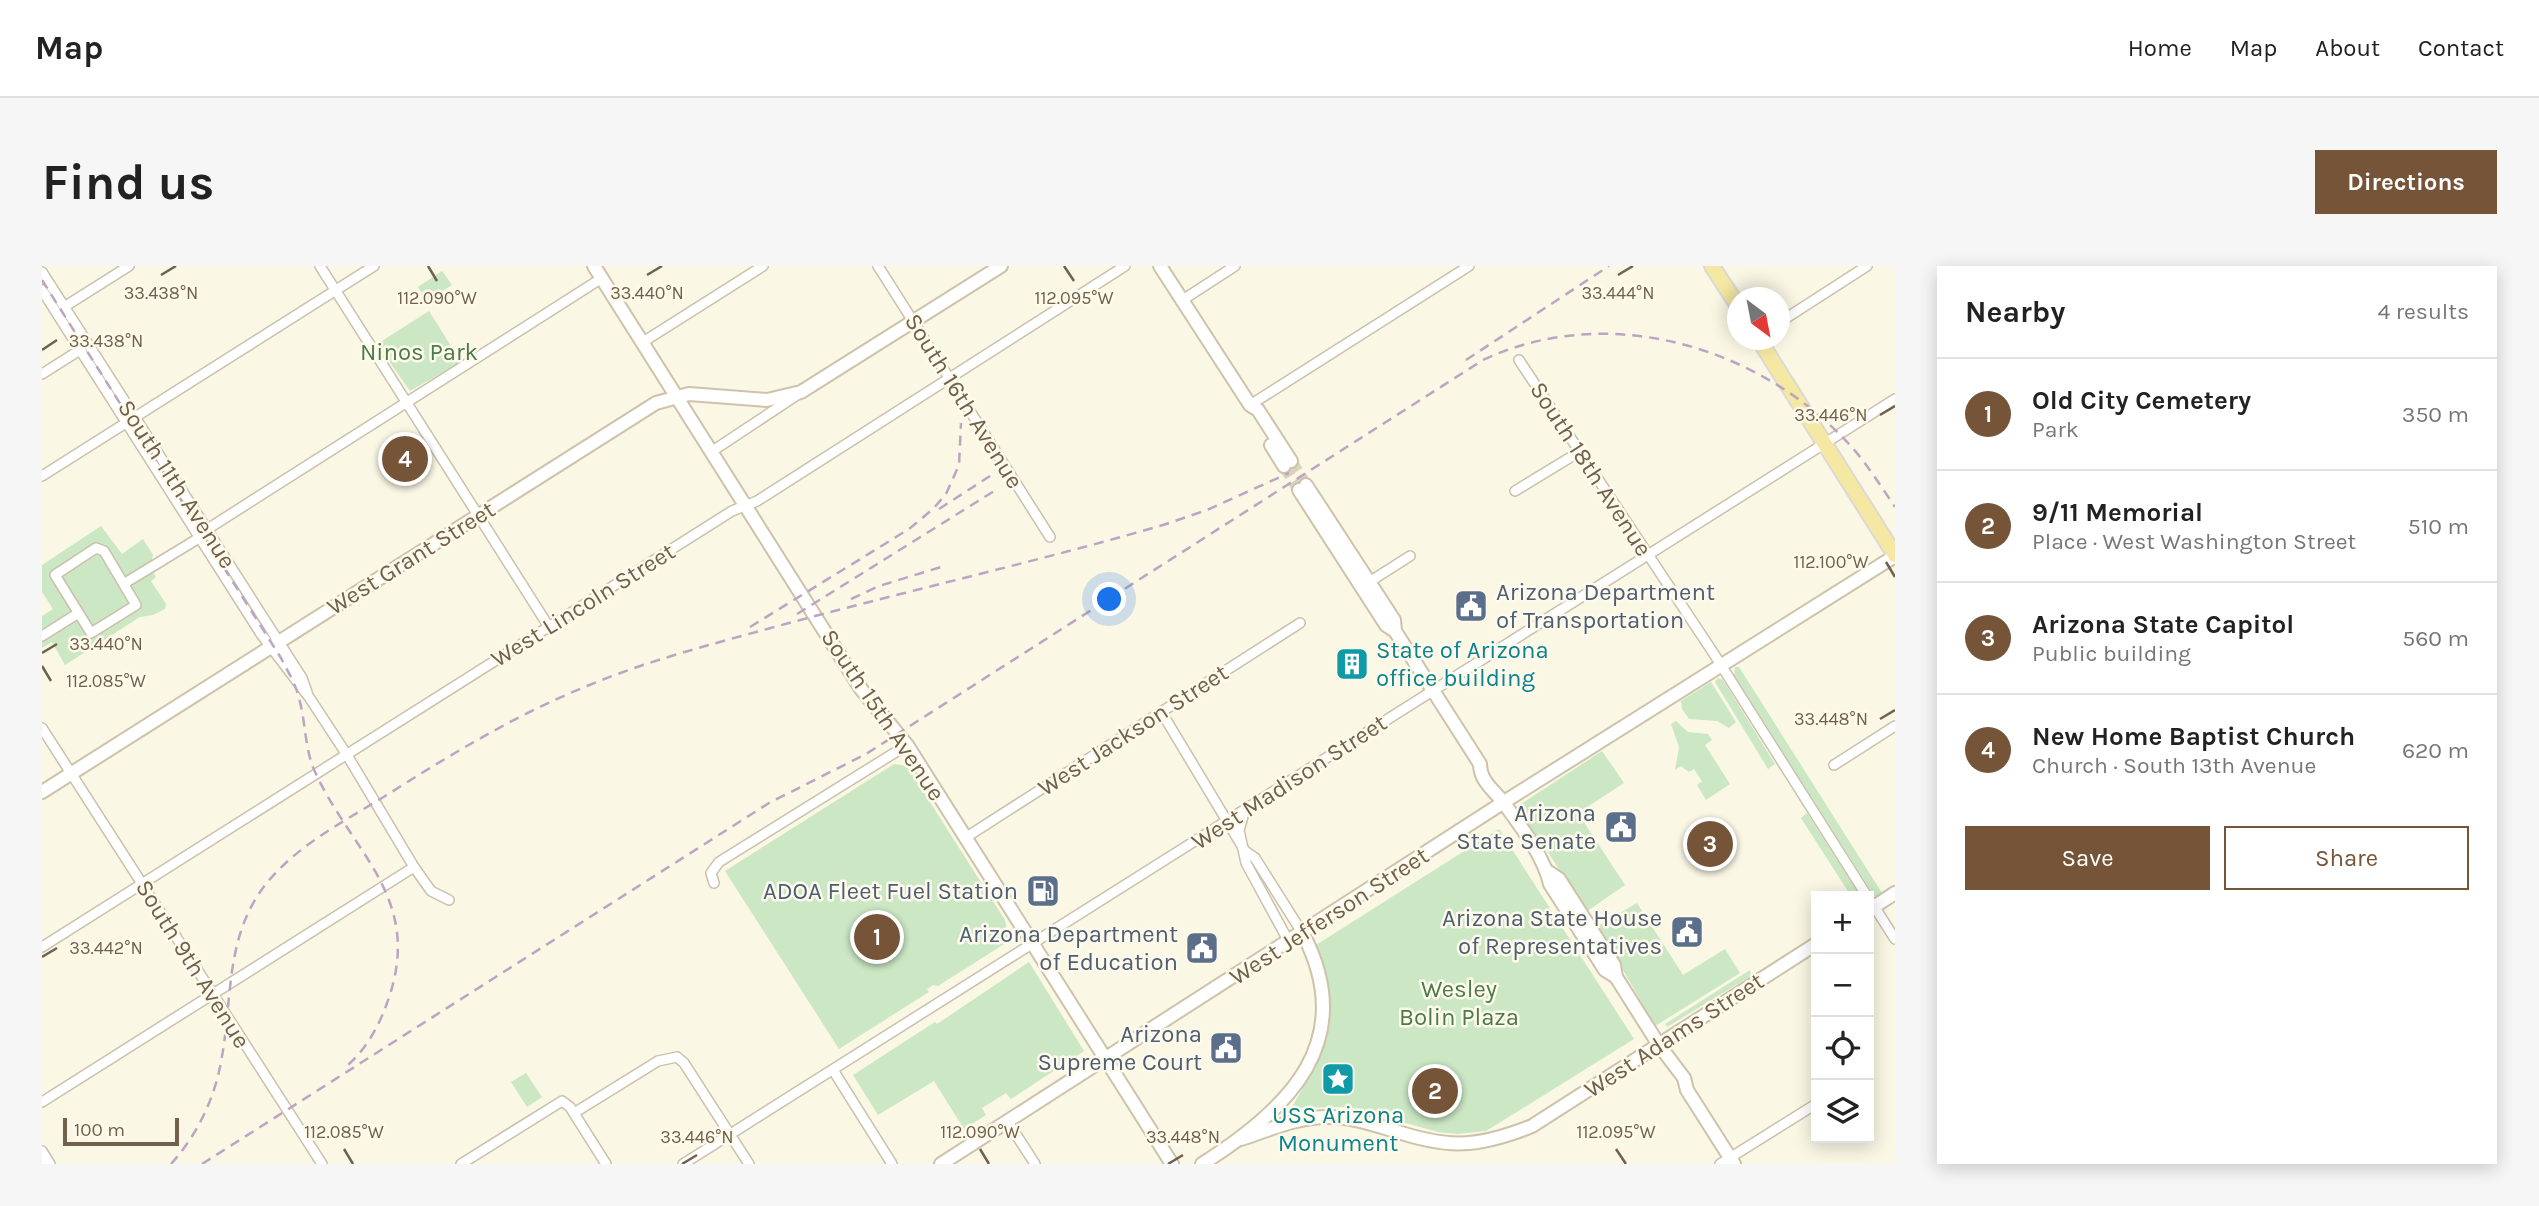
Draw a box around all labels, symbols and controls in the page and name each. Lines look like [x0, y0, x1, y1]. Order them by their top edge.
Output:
text: Map [35, 29, 103, 67]
text: Home [2128, 34, 2192, 62]
text: Map [2230, 34, 2277, 62]
text: About [2315, 34, 2380, 62]
text: Contact [2418, 34, 2504, 62]
button: Directions [2315, 150, 2497, 214]
text: Find us [42, 154, 214, 211]
text: 33.438°N [124, 282, 198, 304]
text: 33.440°N [610, 282, 684, 304]
text: 33.444°N [1581, 282, 1655, 304]
text: 112.090°W [397, 287, 477, 309]
text: 112.095°W [1034, 287, 1114, 309]
north arrow [1727, 287, 1790, 350]
text: Nearby [1965, 294, 2065, 330]
text: 4 results [2377, 298, 2469, 325]
street label: South 16th Avenue [899, 308, 1029, 494]
text: 33.438°N [69, 330, 143, 352]
park label: Ninos Park [360, 338, 478, 366]
street label: South 18th Avenue [1524, 377, 1658, 561]
text: Old City Cemetery [2032, 385, 2251, 416]
street label: South 11th Avenue [112, 394, 242, 574]
text: 1 [1984, 401, 1992, 428]
text: 350 m [2402, 401, 2469, 428]
text: 33.446°N [1794, 404, 1868, 426]
text: Park [2032, 416, 2079, 443]
pin: 4 [382, 433, 428, 485]
street label: West Grant Street [322, 495, 500, 621]
text: 9/11 Memorial [2032, 497, 2203, 528]
text: 2 [1981, 513, 1995, 540]
text: 510 m [2408, 513, 2469, 540]
text: Place · West Washington Street [2032, 528, 2356, 555]
street label: West Lincoln Street [486, 537, 680, 673]
text: 112.100°W [1793, 551, 1869, 573]
place label: Arizona Department of Transportation [1496, 578, 1715, 634]
your location [1092, 582, 1126, 616]
public building icon: Arizona Department of Transportation [1452, 587, 1490, 625]
text: Arizona State Capitol [2032, 609, 2294, 640]
street label: South 15th Avenue [815, 624, 951, 806]
text: 3 [1981, 625, 1995, 652]
text: 560 m [2402, 625, 2469, 652]
text: 33.440°N [69, 633, 143, 655]
place label: State of Arizona office building [1376, 636, 1549, 692]
text: Public building [2032, 640, 2191, 667]
building icon: State of Arizona office building [1333, 645, 1371, 683]
street label: West Jackson Street [1033, 658, 1233, 802]
text: 112.085°W [66, 670, 146, 692]
street label: West Madison Street [1186, 708, 1392, 856]
text: 33.448°N [1794, 708, 1868, 730]
text: New Home Baptist Church [2032, 721, 2355, 752]
text: 4 [1981, 737, 1995, 764]
text: 620 m [2402, 737, 2469, 764]
text: Church · South 13th Avenue [2032, 752, 2316, 779]
place label: Arizona State Senate [1456, 799, 1596, 855]
public building icon: Arizona State Senate [1602, 808, 1640, 846]
pin: 3 [1687, 818, 1733, 870]
button: Save [1965, 826, 2210, 890]
button: Share [2224, 826, 2469, 890]
street label: West Jefferson Street [1224, 841, 1434, 991]
fuel station icon: ADOA Fleet Fuel Station [1024, 872, 1062, 910]
street label: South 9th Avenue [130, 875, 256, 1053]
place label: ADOA Fleet Fuel Station [763, 877, 1018, 905]
map controls [1811, 891, 1874, 1143]
button: + [1811, 891, 1874, 954]
place label: Arizona State House of Representatives [1442, 904, 1662, 960]
pin: 1 [854, 911, 900, 963]
public building icon: Arizona State House of Representatives [1668, 913, 1706, 951]
place label: Arizona Department of Education [959, 920, 1178, 976]
public building icon: Arizona Department of Education [1183, 929, 1221, 967]
text: 33.442°N [69, 937, 143, 959]
button: − [1811, 954, 1874, 1017]
street label: West Adams Street [1579, 967, 1769, 1103]
park label: Wesley Bolin Plaza [1399, 975, 1519, 1031]
button: locate [1811, 1017, 1874, 1080]
place label: Arizona Supreme Court [1037, 1020, 1202, 1076]
public building icon: Arizona Supreme Court [1207, 1029, 1245, 1067]
place icon: USS Arizona Monument [1319, 1060, 1357, 1098]
pin: 2 [1412, 1065, 1458, 1117]
button: layers [1811, 1080, 1874, 1143]
place label: USS Arizona Monument [1272, 1101, 1404, 1157]
scale bar [63, 1115, 178, 1147]
text: 100 m [74, 1119, 125, 1141]
text: 112.085°W [304, 1121, 384, 1143]
text: 112.090°W [940, 1121, 1020, 1143]
text: 112.095°W [1576, 1121, 1656, 1143]
text: 33.446°N [660, 1126, 734, 1148]
text: 33.448°N [1146, 1126, 1220, 1148]

